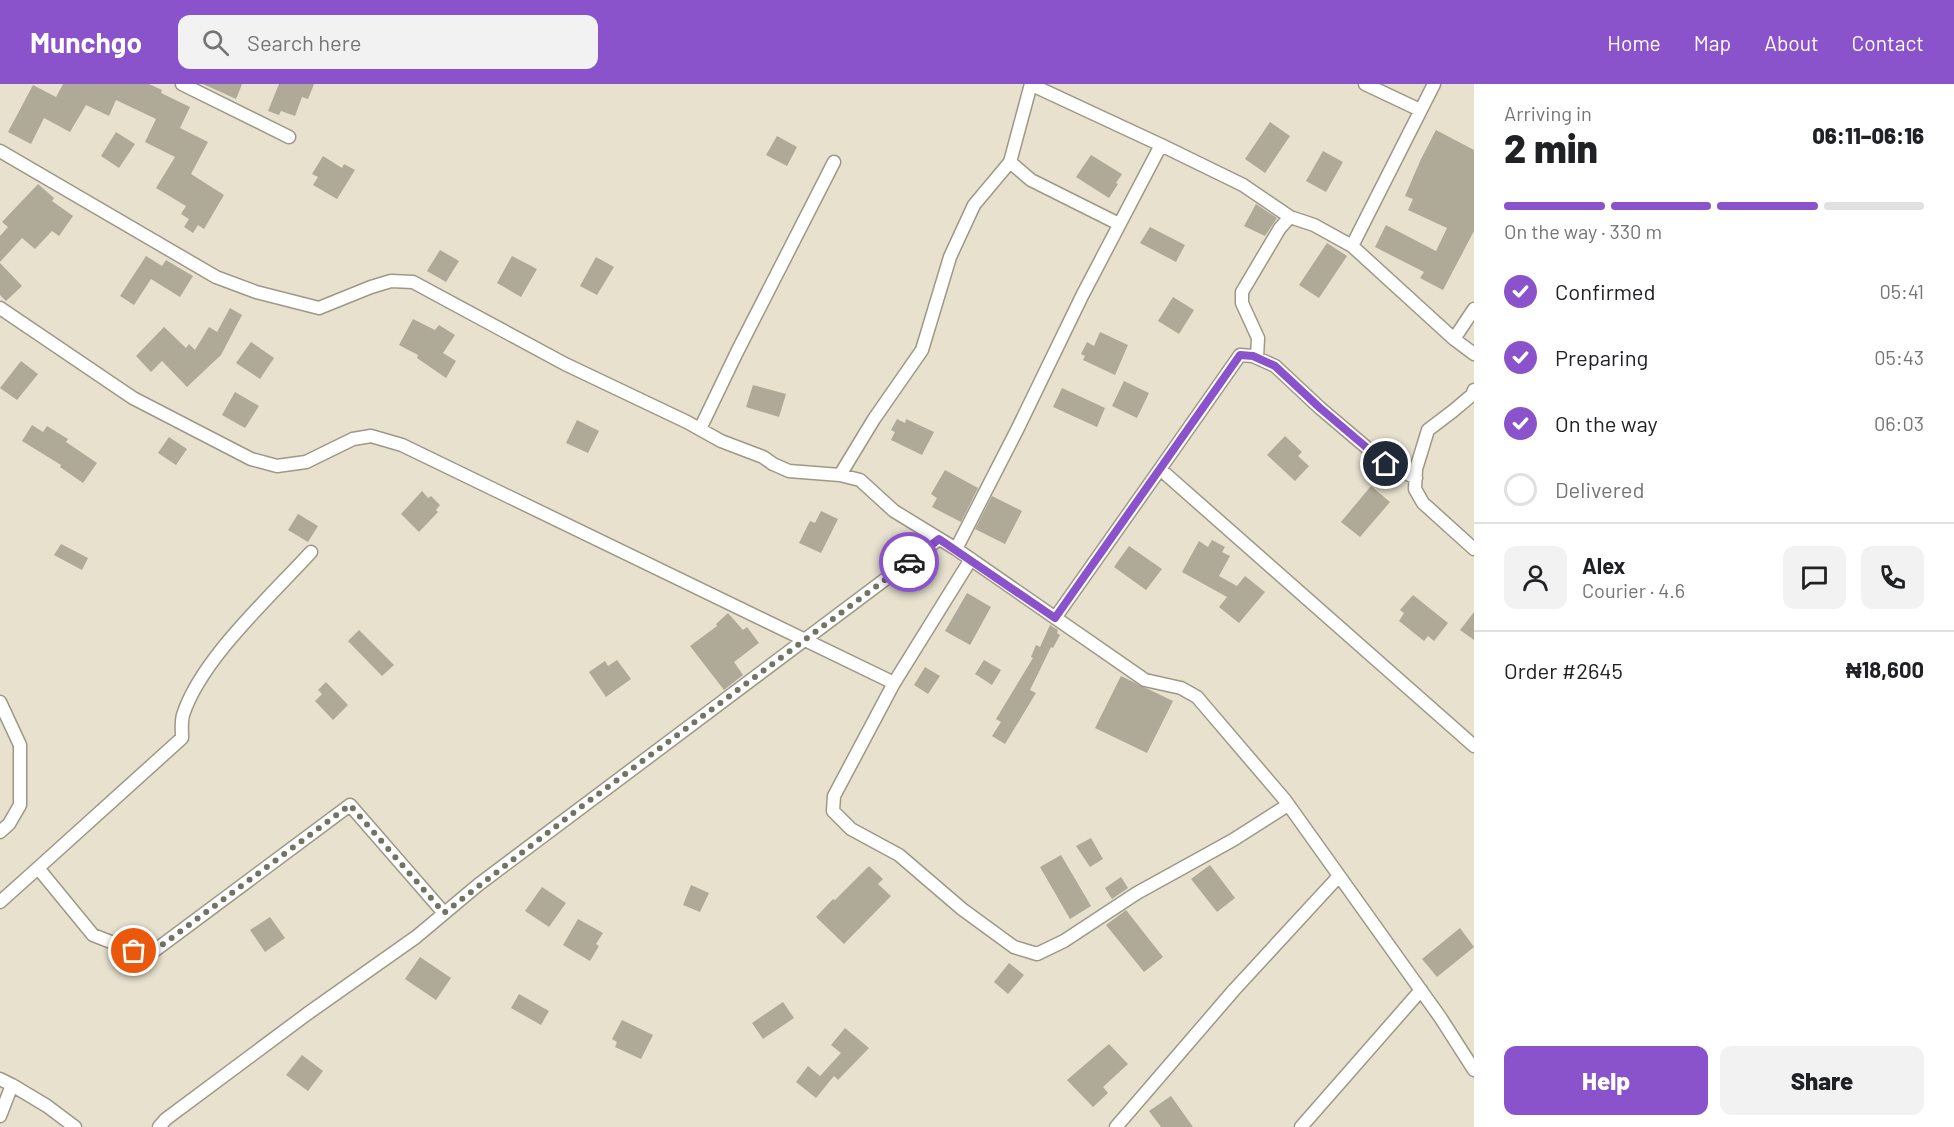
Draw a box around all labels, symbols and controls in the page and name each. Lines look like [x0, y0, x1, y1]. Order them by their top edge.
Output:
search box [178, 15, 598, 69]
text: Munchgo [30, 25, 142, 59]
icon: search [199, 26, 232, 59]
text: Search here [247, 29, 361, 55]
text: Home [1607, 30, 1661, 55]
text: Map [1694, 30, 1731, 55]
text: About [1764, 30, 1819, 55]
text: Contact [1852, 30, 1924, 55]
text: Arriving in [1504, 101, 1592, 125]
text: 06:11–06:16 [1812, 122, 1924, 148]
text: 2 min [1504, 124, 1598, 171]
text: On the way · 330 m [1504, 219, 1662, 243]
icon: check [1504, 275, 1537, 308]
text: Confirmed [1555, 278, 1655, 304]
text: 05:41 [1879, 279, 1924, 303]
icon: check [1504, 341, 1537, 374]
text: Preparing [1555, 344, 1648, 370]
text: 05:43 [1874, 345, 1924, 369]
icon: check [1504, 407, 1537, 440]
text: On the way [1555, 410, 1658, 436]
text: 06:03 [1874, 411, 1924, 435]
pin [1360, 438, 1411, 489]
icon: home [1369, 447, 1402, 480]
text: Delivered [1555, 476, 1644, 502]
courier [879, 532, 939, 592]
icon: car [893, 546, 926, 579]
button: person [1504, 546, 1567, 609]
button: chat [1783, 546, 1846, 609]
button: phone [1861, 546, 1924, 609]
text: Alex [1582, 552, 1625, 578]
text: Courier · 4.6 [1582, 578, 1685, 602]
text: ₦18,600 [1846, 656, 1924, 682]
text: Order #2645 [1504, 657, 1623, 683]
pin [108, 925, 159, 976]
icon: bag [117, 934, 150, 967]
button: Help [1504, 1046, 1708, 1115]
button: Share [1720, 1046, 1924, 1115]

